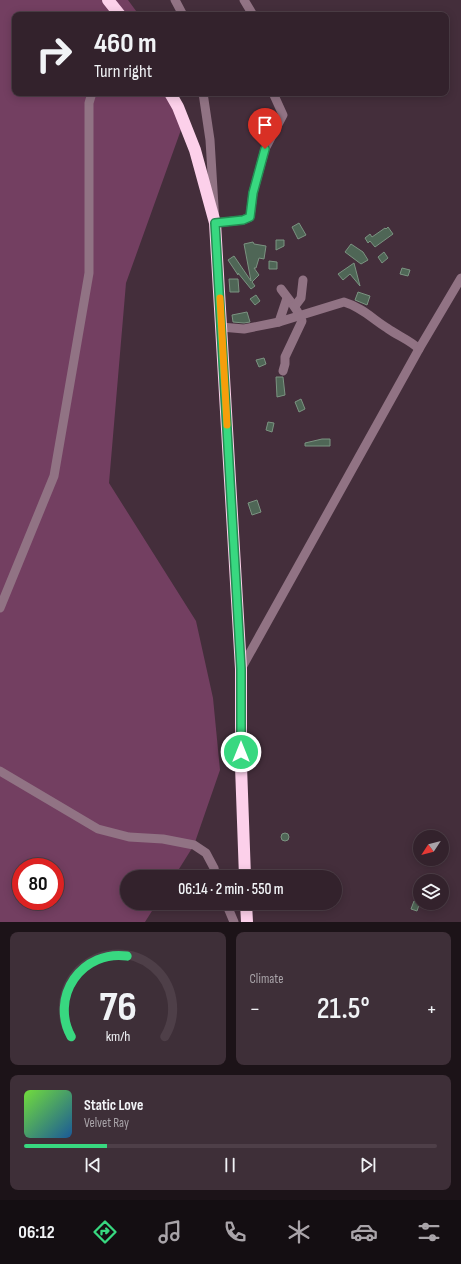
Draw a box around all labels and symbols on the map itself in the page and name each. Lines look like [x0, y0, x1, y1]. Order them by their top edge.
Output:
pin [248, 108, 282, 149]
position arrow [220, 731, 262, 773]
north arrow [413, 830, 449, 866]
speed limit sign: 80 [12, 858, 64, 910]

